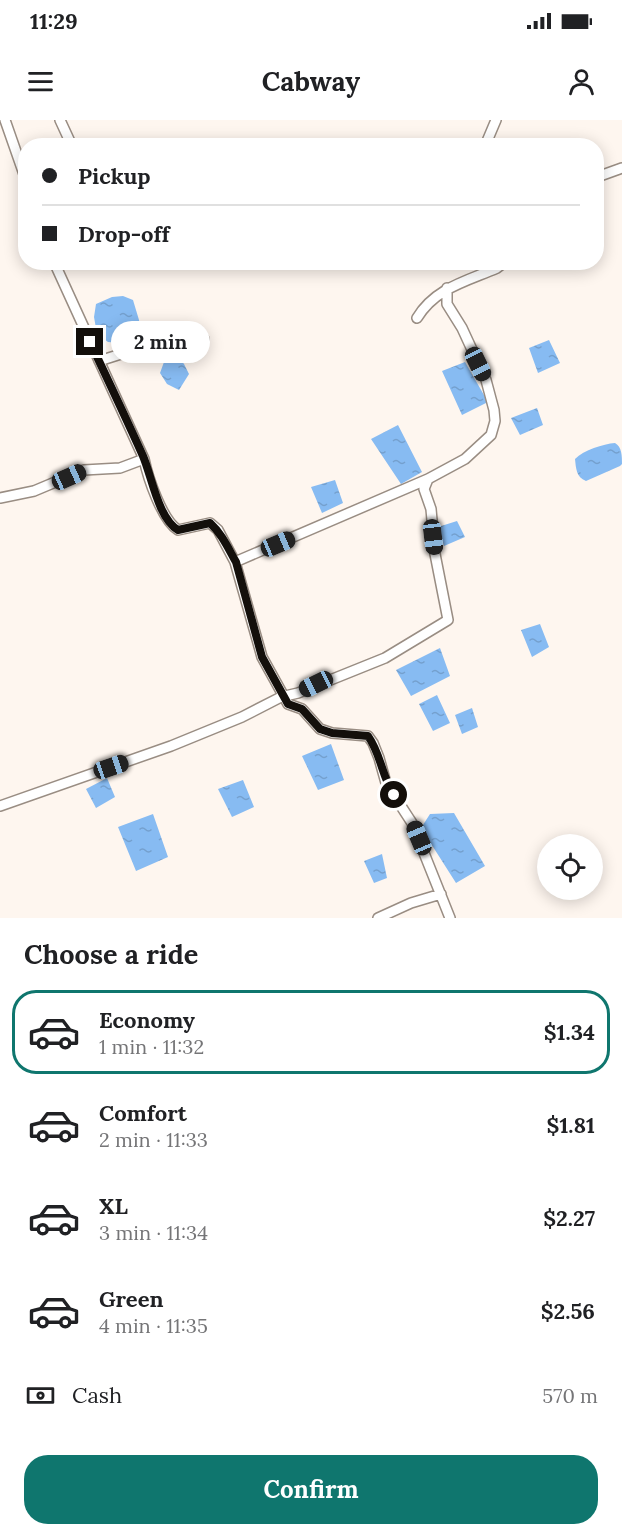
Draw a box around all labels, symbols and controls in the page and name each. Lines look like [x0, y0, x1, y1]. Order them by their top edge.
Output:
text: 11:29 [30, 7, 78, 35]
text: Cabway [262, 64, 360, 98]
icon: menu [24, 65, 57, 98]
icon: person [565, 65, 598, 98]
text: Pickup [78, 162, 151, 190]
text: Drop-off [78, 220, 170, 248]
callout: 2 min [111, 321, 210, 363]
route end [76, 328, 103, 355]
text: 2 min [134, 329, 187, 354]
car [462, 344, 494, 384]
car [49, 461, 89, 493]
car [422, 518, 444, 556]
car [258, 529, 298, 559]
car [296, 668, 336, 700]
car [91, 753, 131, 781]
route start [380, 781, 407, 808]
car [404, 818, 434, 858]
map controls [537, 834, 603, 900]
button: locate [537, 834, 603, 900]
text: Choose a ride [24, 937, 198, 971]
icon: car [27, 1005, 81, 1059]
text: Economy [99, 1006, 195, 1034]
text: $1.34 [544, 1018, 595, 1046]
text: 1 min · 11:32 [99, 1034, 204, 1059]
icon: car [27, 1098, 81, 1152]
text: Comfort [99, 1099, 187, 1127]
text: $1.81 [546, 1111, 595, 1139]
text: 2 min · 11:33 [99, 1127, 208, 1152]
icon: car [27, 1191, 81, 1245]
text: XL [99, 1192, 128, 1220]
text: $2.27 [543, 1204, 595, 1232]
text: 3 min · 11:34 [99, 1220, 208, 1245]
icon: car [27, 1284, 81, 1338]
text: Green [99, 1285, 164, 1313]
text: $2.56 [541, 1297, 595, 1325]
text: 4 min · 11:35 [99, 1313, 208, 1338]
icon: cash [24, 1379, 57, 1412]
text: Cash [72, 1381, 122, 1409]
text: 570 m [542, 1383, 598, 1408]
button: Confirm [24, 1455, 598, 1524]

